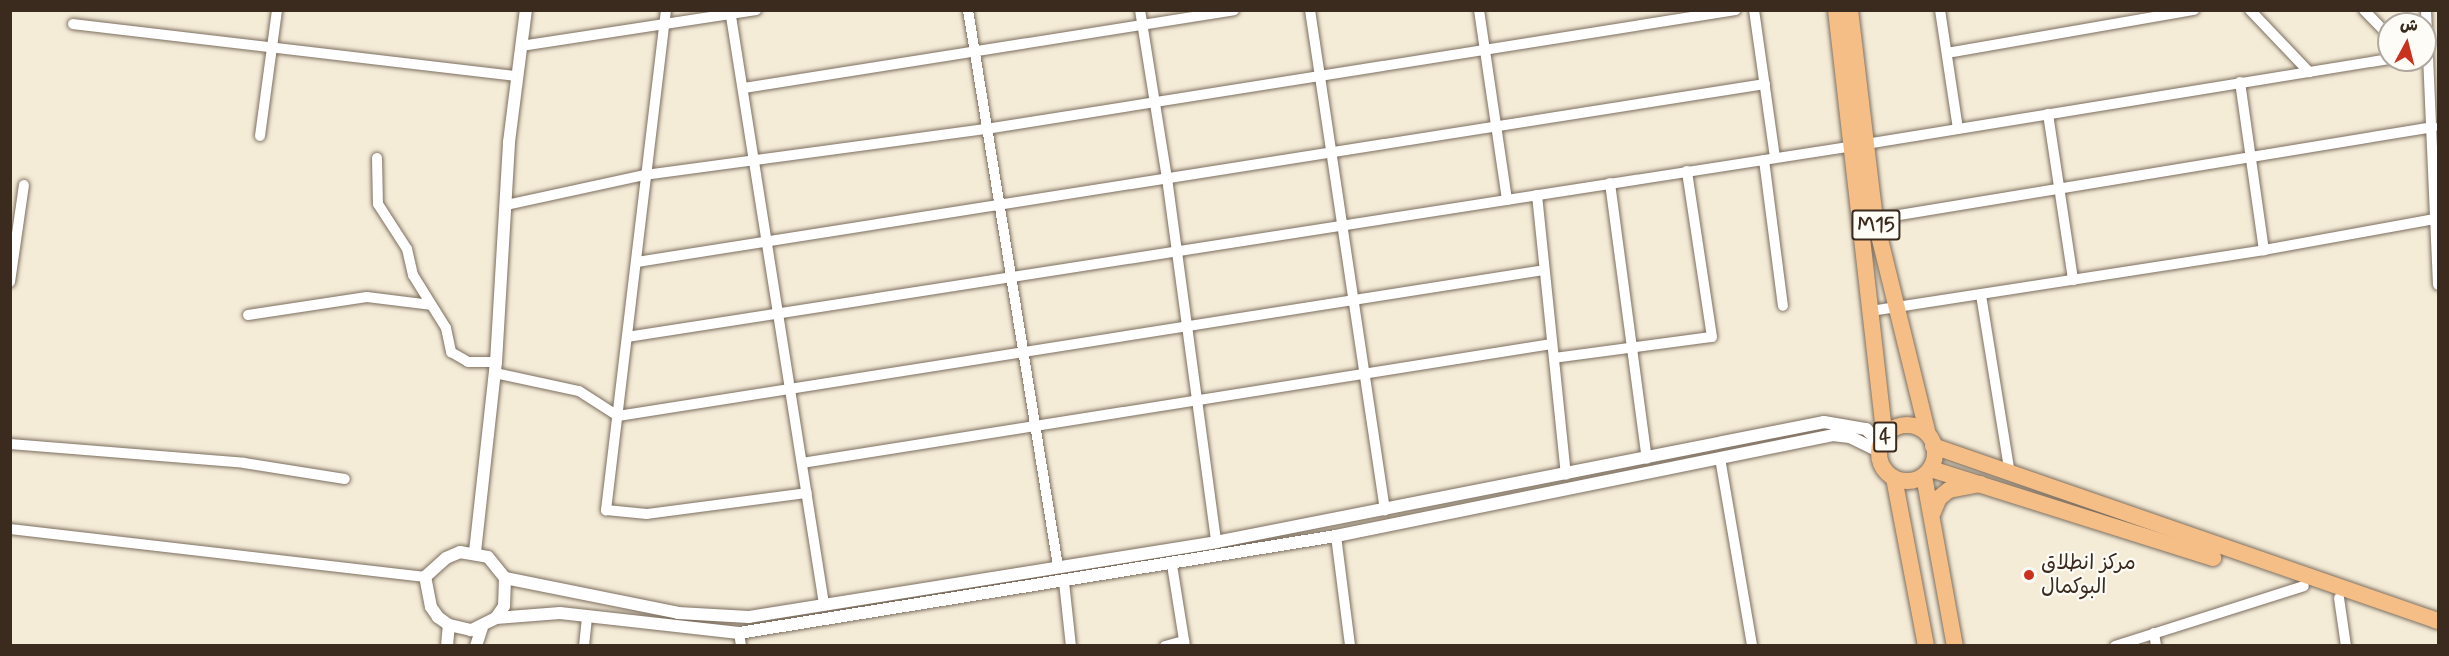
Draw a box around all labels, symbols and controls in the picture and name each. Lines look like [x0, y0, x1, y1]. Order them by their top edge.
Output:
north arrow [2377, 12, 2437, 72]
text: ش [2399, 14, 2419, 37]
road number: M15 [1850, 208, 1902, 242]
road number: 4 [1873, 420, 1897, 454]
place label: مركز انطلاق البوكمال [2041, 550, 2136, 600]
marker: مركز انطلاق البوكمال [2022, 568, 2036, 582]

